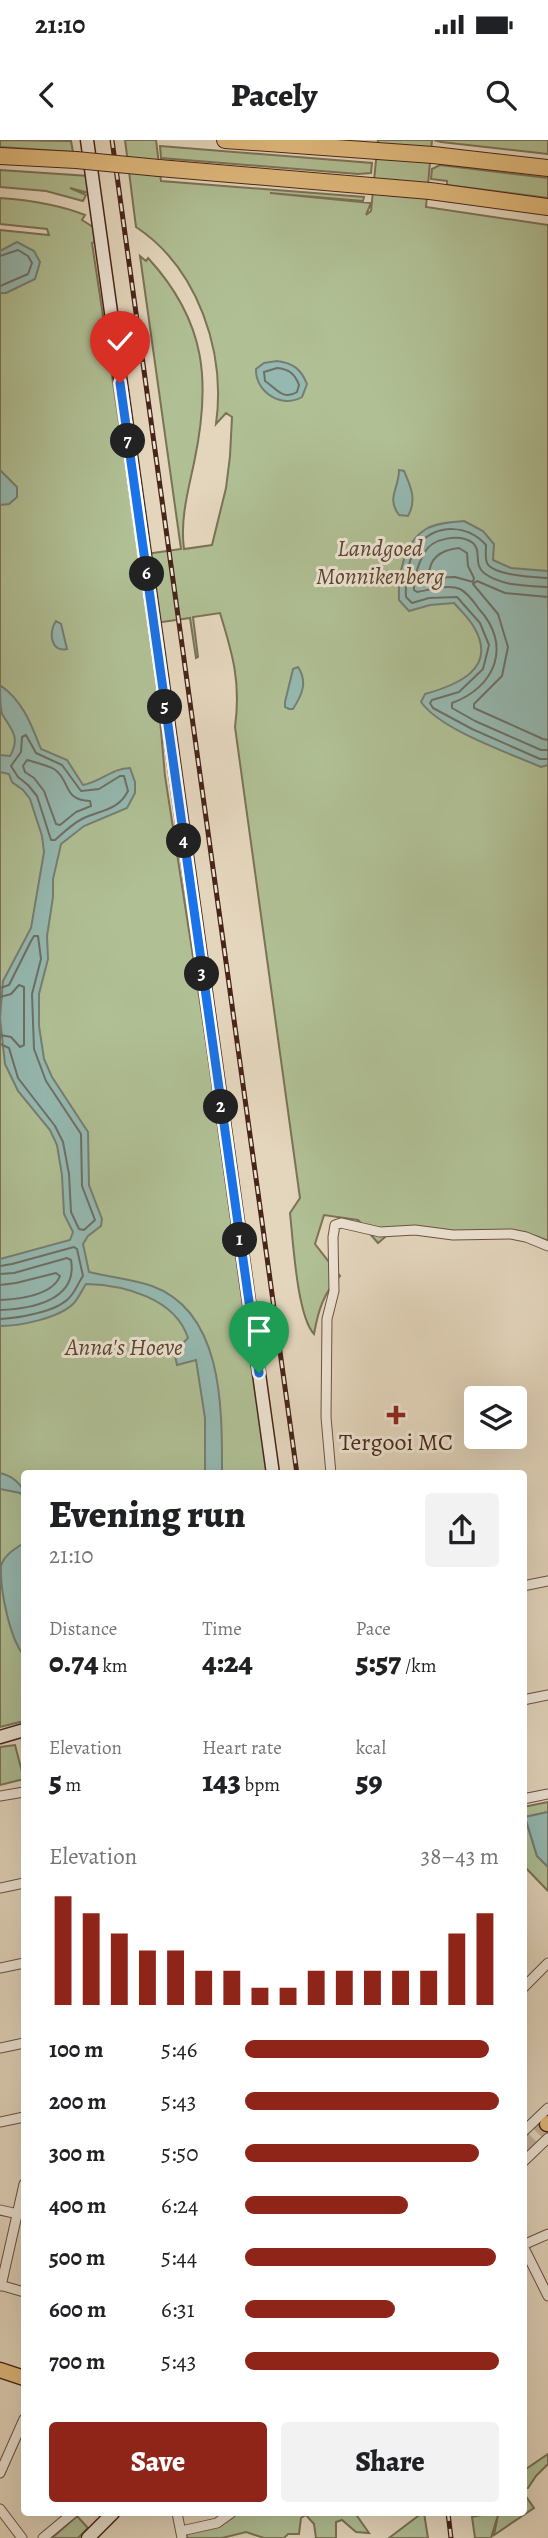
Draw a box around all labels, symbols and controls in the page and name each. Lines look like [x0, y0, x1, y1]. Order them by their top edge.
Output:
text: 21:10 [35, 7, 85, 42]
text: Pacely [231, 73, 317, 117]
icon: back [28, 76, 66, 114]
icon: search [482, 76, 520, 114]
pin [90, 311, 150, 383]
icon: check [101, 322, 139, 360]
pin: 7 [110, 424, 146, 458]
text: 7 [123, 427, 132, 453]
park label: Landgoed Monnikenberg [316, 532, 444, 592]
pin: 6 [130, 556, 164, 592]
text: 6 [142, 560, 151, 586]
pin: 5 [148, 690, 182, 724]
text: 5 [160, 693, 169, 719]
pin: 4 [166, 824, 202, 858]
text: 4 [179, 827, 188, 853]
pin: 3 [184, 956, 220, 992]
text: 3 [197, 960, 206, 986]
pin: 2 [204, 1090, 238, 1124]
text: 2 [216, 1093, 225, 1119]
pin: 1 [222, 1222, 258, 1258]
text: 1 [236, 1226, 243, 1252]
pin [229, 1301, 289, 1373]
icon: arrive [240, 1312, 278, 1350]
park label: Anna's Hoeve [63, 1331, 183, 1363]
map controls [464, 1386, 527, 1449]
button: layers [464, 1386, 527, 1449]
marker: Tergooi MC [386, 1405, 406, 1425]
place label: Tergooi MC [339, 1426, 453, 1458]
text: Evening run [49, 1488, 246, 1540]
button: share [425, 1493, 499, 1567]
text: 21:10 [49, 1540, 93, 1571]
text: Distance [49, 1616, 117, 1642]
text: Time [202, 1616, 242, 1642]
text: Pace [356, 1616, 391, 1642]
text: 0.74 [49, 1642, 99, 1682]
text: 4:24 [202, 1642, 253, 1682]
text: 5:57 [356, 1642, 401, 1682]
text: km [99, 1653, 128, 1679]
text: /km [401, 1653, 436, 1679]
text: Elevation [49, 1735, 122, 1761]
text: Heart rate [202, 1735, 282, 1761]
text: kcal [356, 1735, 386, 1761]
text: 5 [49, 1761, 62, 1801]
text: 143 [202, 1761, 241, 1801]
text: 59 [356, 1761, 382, 1801]
text: m [62, 1772, 81, 1798]
text: bpm [241, 1772, 280, 1798]
text: Elevation [49, 1841, 137, 1872]
text: 38–43 m [421, 1841, 499, 1872]
text: 100 m [49, 2034, 104, 2065]
text: 5:46 [161, 2034, 197, 2065]
text: 200 m [49, 2086, 107, 2117]
text: 5:43 [161, 2086, 196, 2117]
text: 300 m [49, 2138, 105, 2169]
text: 5:50 [161, 2138, 199, 2169]
text: 400 m [49, 2190, 106, 2221]
text: 6:24 [161, 2190, 198, 2221]
text: 500 m [49, 2242, 105, 2273]
text: 5:44 [161, 2242, 197, 2273]
text: 600 m [49, 2294, 106, 2325]
text: 6:31 [161, 2294, 195, 2325]
text: 700 m [49, 2346, 105, 2377]
text: 5:43 [161, 2346, 196, 2377]
button: Save [49, 2422, 267, 2502]
button: Share [281, 2422, 499, 2502]

